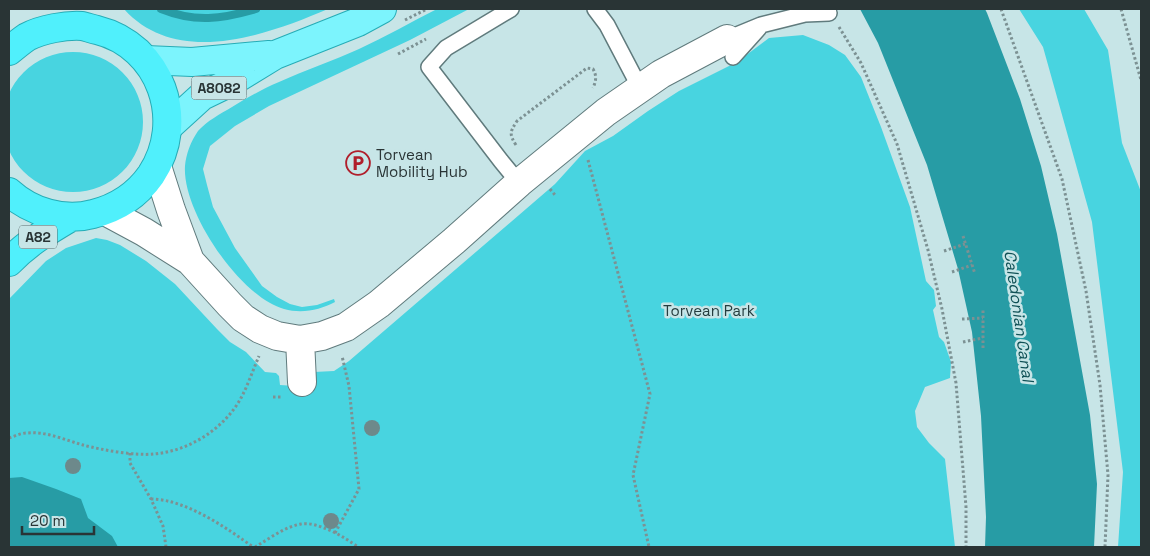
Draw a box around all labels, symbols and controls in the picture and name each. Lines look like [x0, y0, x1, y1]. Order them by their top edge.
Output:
road number: A8082 [192, 76, 246, 100]
place label: Torvean Mobility Hub [376, 145, 468, 181]
parking icon: Torvean Mobility Hub [345, 150, 371, 176]
road number: A82 [19, 226, 57, 248]
water label: Caledonian Canal [999, 249, 1039, 385]
park label: Torvean Park [663, 301, 755, 320]
scale bar [22, 504, 95, 536]
text: 20 m [30, 511, 65, 530]

